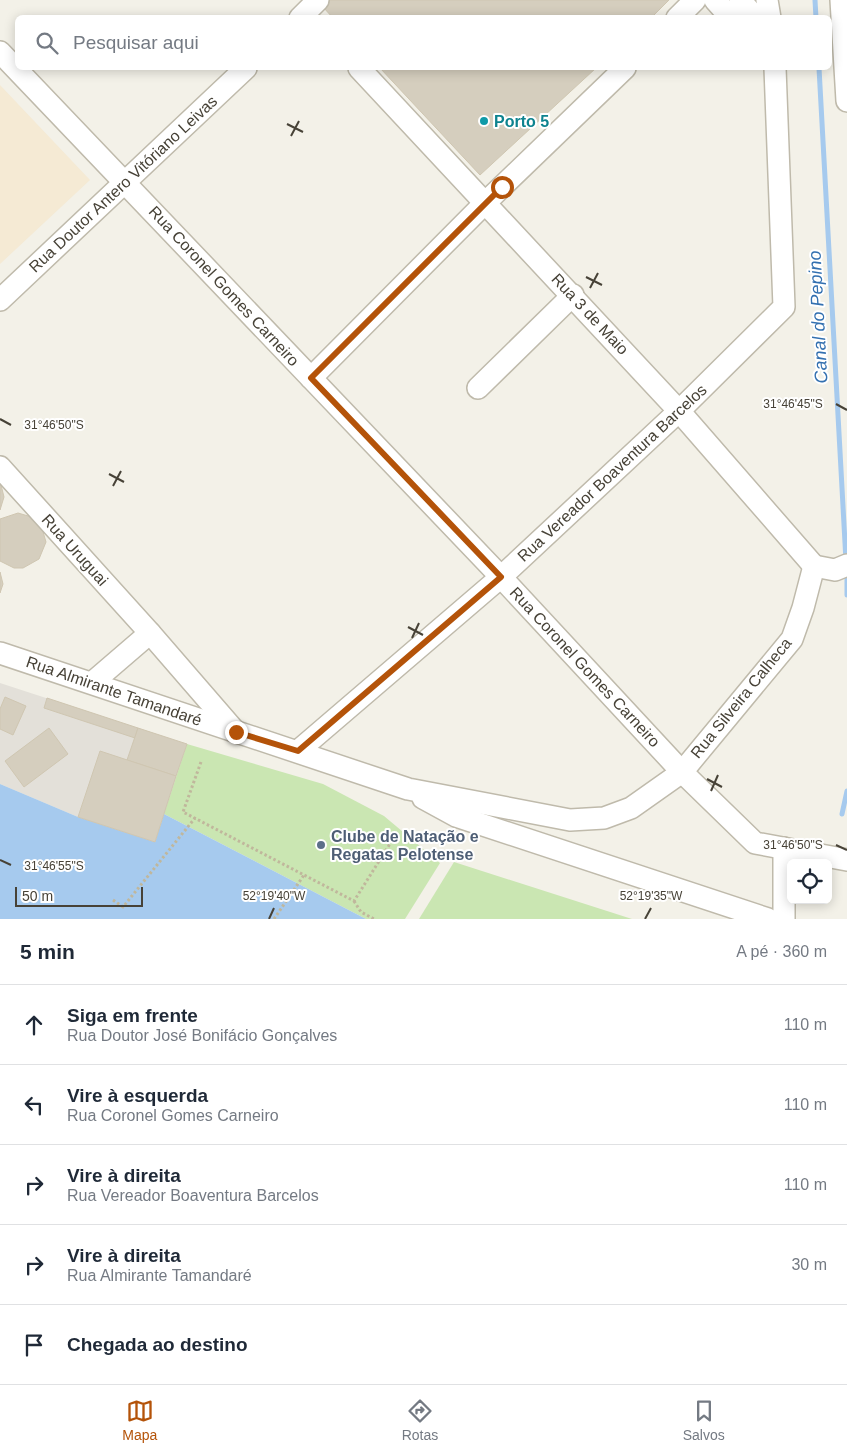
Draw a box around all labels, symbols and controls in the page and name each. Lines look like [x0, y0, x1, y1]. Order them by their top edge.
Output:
search box [15, 15, 832, 70]
icon: search [33, 29, 61, 57]
text: Pesquisar aqui [73, 32, 199, 53]
street label: Rua Doutor Antero Vitóriano Leivas [26, 92, 220, 276]
place label: Porto 5 [494, 113, 549, 130]
marker: Porto 5 [478, 115, 490, 127]
route start [491, 176, 514, 199]
street label: Rua Coronel Gomes Carneiro [146, 203, 302, 369]
water label: Canal do Pepino [805, 250, 831, 384]
street label: Rua 3 de Maio [548, 270, 632, 358]
street label: Rua Vereador Boaventura Barcelos [514, 381, 710, 565]
text: 31°46'45"S [763, 397, 823, 411]
text: 31°46'50"S [24, 418, 84, 432]
street label: Rua Uruguai [39, 511, 111, 589]
street label: Rua Coronel Gomes Carneiro [507, 584, 663, 750]
street label: Rua Silveira Calheca [687, 635, 795, 761]
street label: Rua Almirante Tamandaré [24, 653, 204, 729]
route end [225, 721, 248, 744]
place label: Clube de Natação e Regatas Pelotense [331, 828, 479, 863]
text: 31°46'50"S [763, 838, 823, 852]
marker: Clube de Natação e Regatas Pelotense [315, 839, 327, 851]
text: 31°46'55"S [24, 859, 84, 873]
map controls [787, 859, 832, 904]
button: locate [787, 859, 832, 904]
scale bar [15, 884, 142, 907]
text: 50 m [22, 888, 53, 904]
text: 52°19'40"W [243, 889, 306, 903]
text: 52°19'35"W [620, 889, 683, 903]
text: 5 min [20, 940, 75, 963]
text: A pé · 360 m [736, 943, 827, 960]
text: Siga em frente [67, 1005, 198, 1026]
icon: ahead [20, 1011, 48, 1039]
text: 110 m [784, 1016, 827, 1033]
text: Rua Doutor José Bonifácio Gonçalves [67, 1027, 337, 1044]
text: Vire à esquerda [67, 1085, 208, 1106]
icon: left [20, 1091, 48, 1119]
text: 110 m [784, 1096, 827, 1113]
text: Rua Coronel Gomes Carneiro [67, 1107, 279, 1124]
text: Vire à direita [67, 1165, 181, 1186]
icon: right [20, 1171, 48, 1199]
text: 110 m [784, 1176, 827, 1193]
text: Rua Vereador Boaventura Barcelos [67, 1187, 319, 1204]
text: Vire à direita [67, 1245, 181, 1266]
icon: right [20, 1251, 48, 1279]
text: 30 m [791, 1256, 827, 1273]
text: Rua Almirante Tamandaré [67, 1267, 252, 1284]
icon: arrive [20, 1331, 48, 1359]
text: Chegada ao destino [67, 1334, 248, 1355]
tab: Mapa [122, 1397, 157, 1443]
tab: Rotas [402, 1397, 438, 1443]
tab: Salvos [683, 1397, 725, 1443]

